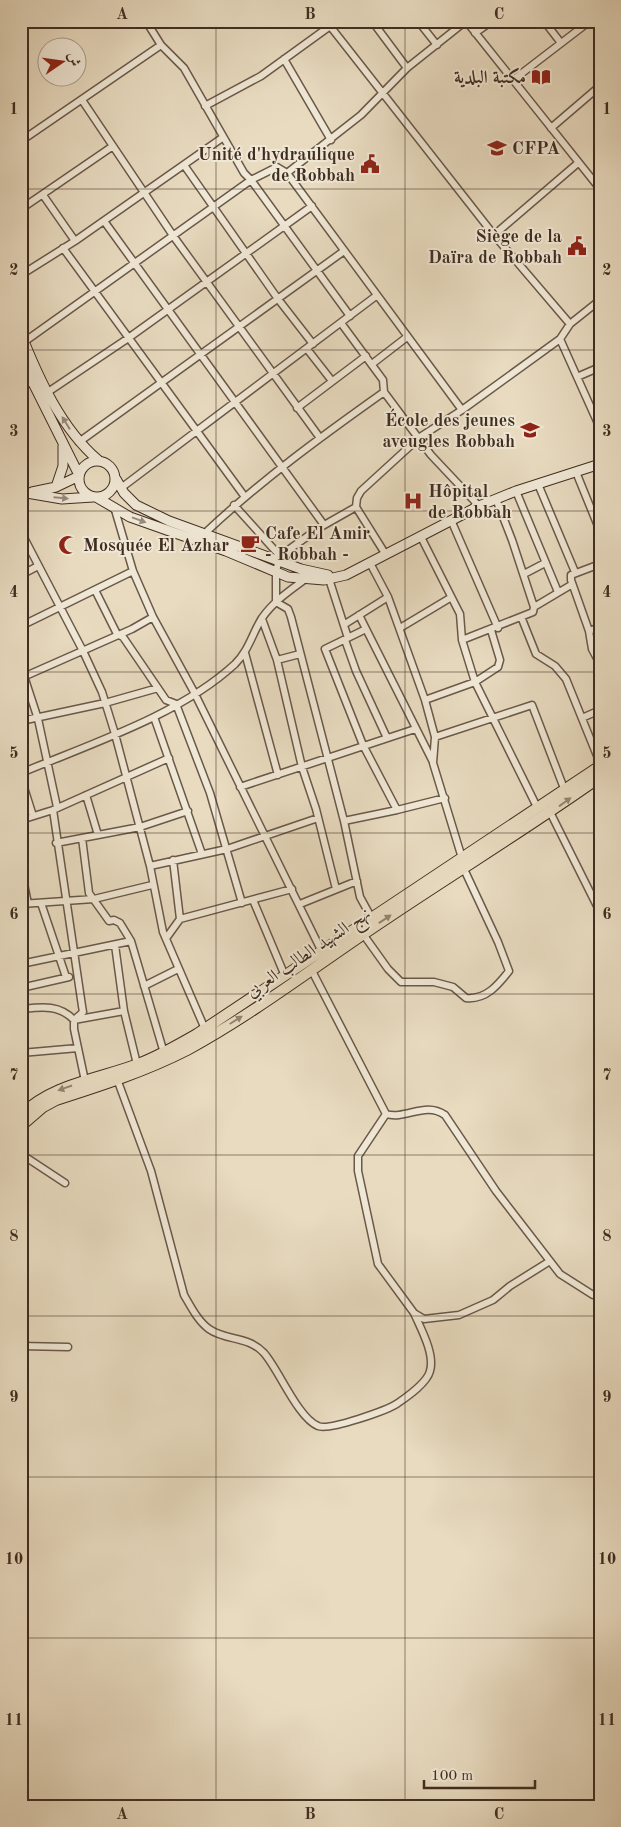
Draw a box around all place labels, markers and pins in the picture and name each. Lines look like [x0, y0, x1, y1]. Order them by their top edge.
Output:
library icon: مكتبة البلدية [530, 66, 552, 88]
place label: مكتبة البلدية [454, 67, 526, 88]
school or university icon: CFPA [486, 137, 508, 159]
place label: CFPA [512, 140, 560, 158]
place label: Unité d'hydraulique de Robbah [197, 146, 355, 185]
public building icon: Unité d'hydraulique de Robbah [359, 153, 381, 175]
place label: Siège de la Daïra de Robbah [428, 228, 562, 267]
public building icon: Siège de la Daïra de Robbah [566, 235, 588, 257]
place label: École des jeunes aveugles Robbah [383, 408, 515, 451]
school or university icon: École des jeunes aveugles Robbah [519, 419, 541, 441]
place label: Hôpital de Robbah [428, 483, 512, 522]
hospital icon: Hôpital de Robbah [402, 490, 424, 512]
place label: Cafe El Amir - Robbah - [265, 525, 370, 564]
cafe icon: Cafe El Amir - Robbah - [239, 532, 261, 554]
mosque icon: Mosquée El Azhar [57, 534, 79, 556]
place label: Mosquée El Azhar [83, 537, 229, 555]

